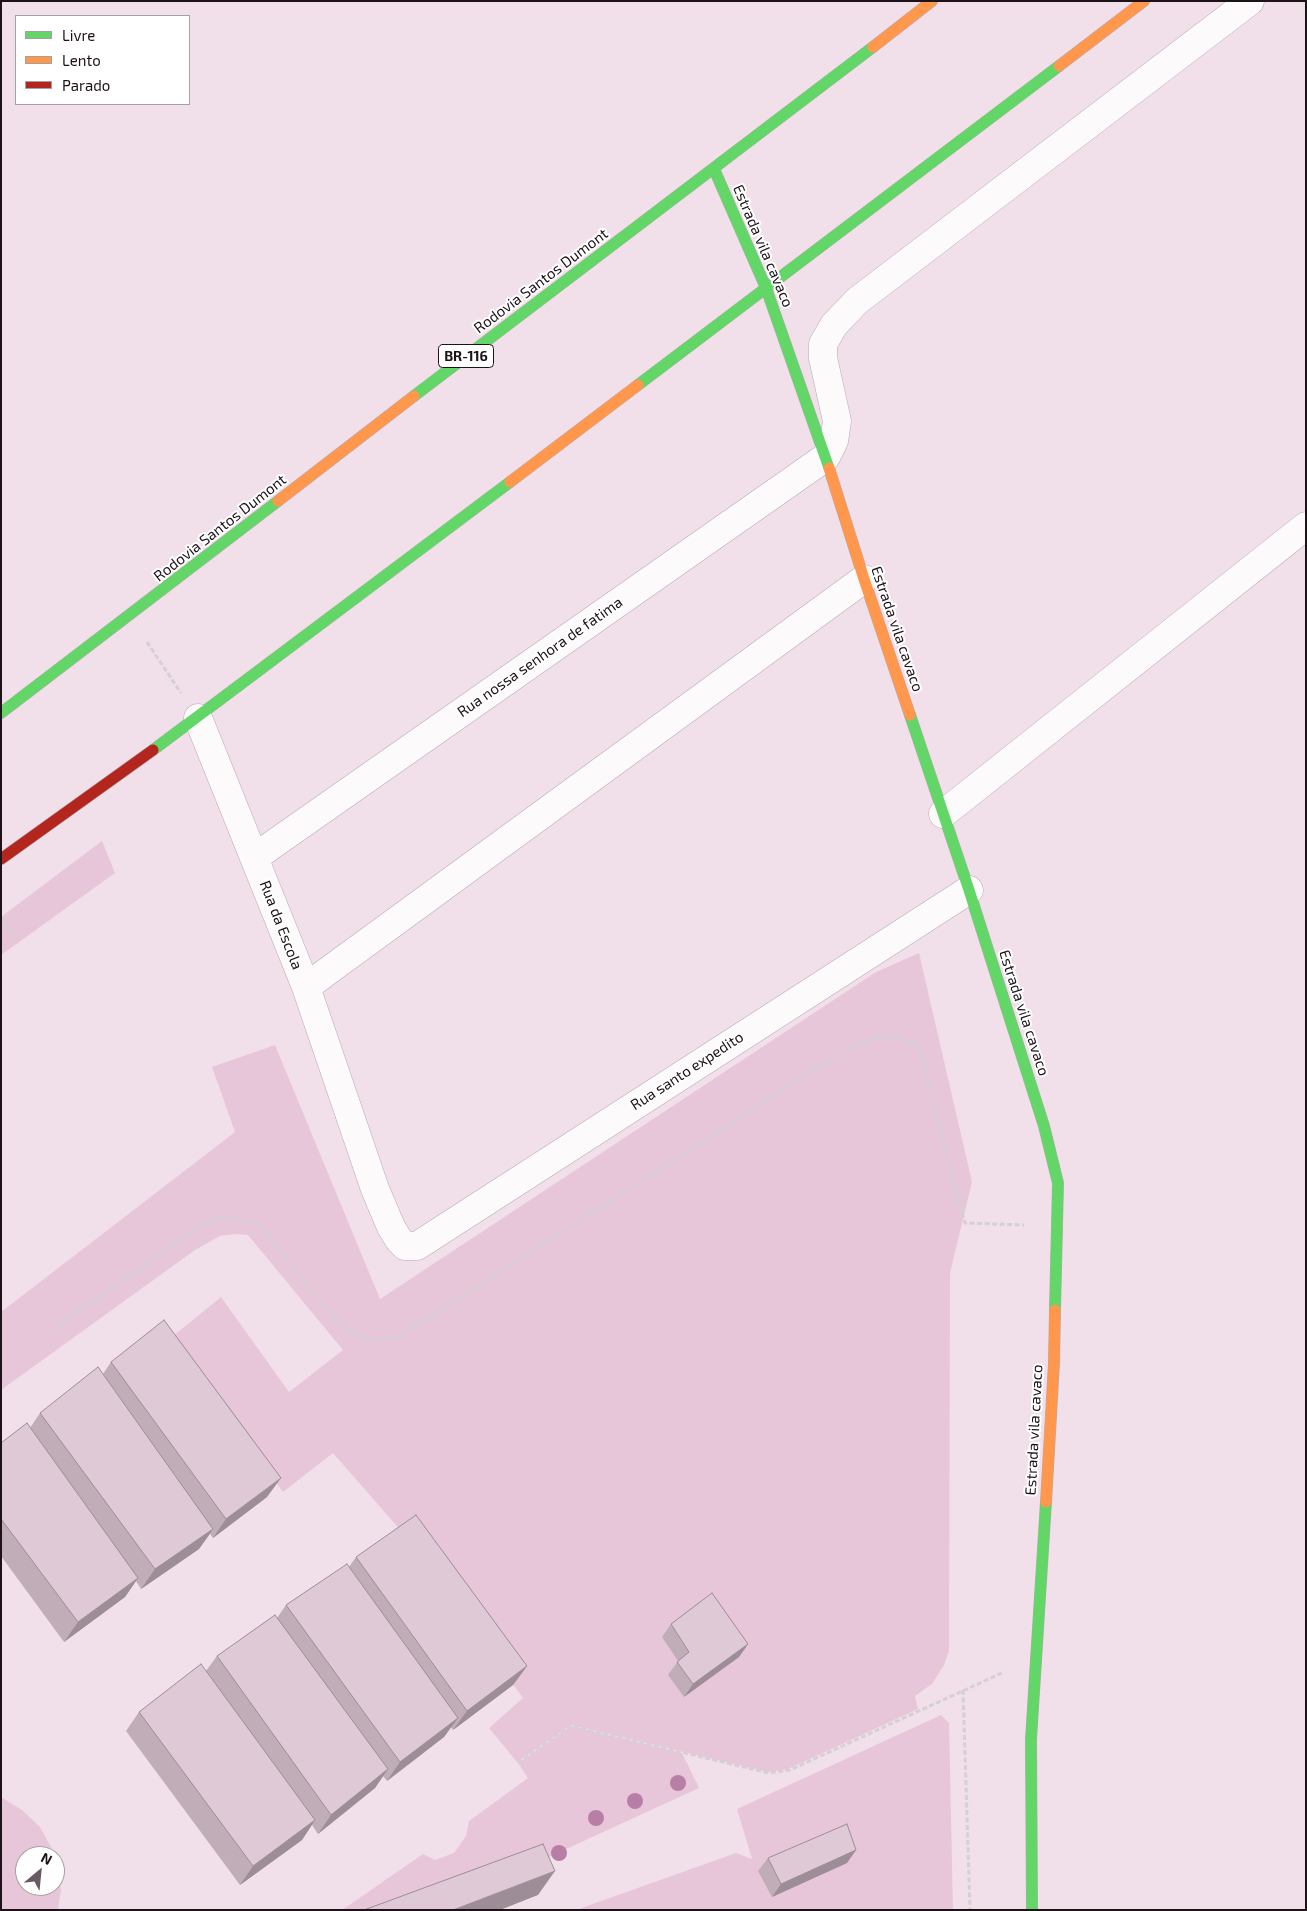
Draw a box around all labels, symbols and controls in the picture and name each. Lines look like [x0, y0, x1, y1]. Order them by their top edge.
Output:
legend [15, 15, 190, 105]
text: Livre [62, 26, 95, 44]
text: Lento [62, 51, 101, 69]
text: Parado [62, 76, 110, 94]
street label: Estrada vila cavaco [729, 182, 797, 310]
street label: Rodovia Santos Dumont [470, 225, 612, 337]
road number: BR-116 [438, 344, 494, 368]
street label: Rodovia Santos Dumont [150, 471, 290, 585]
street label: Estrada vila cavaco [867, 564, 927, 694]
street label: Rua nossa senhora de fatima [454, 593, 626, 721]
street label: Rua da Escola [256, 878, 306, 972]
street label: Estrada vila cavaco [995, 948, 1053, 1078]
street label: Rua santo expedito [627, 1028, 747, 1114]
street label: Estrada vila cavaco [1022, 1364, 1046, 1496]
north arrow [15, 1846, 65, 1896]
text: N [38, 1848, 55, 1868]

